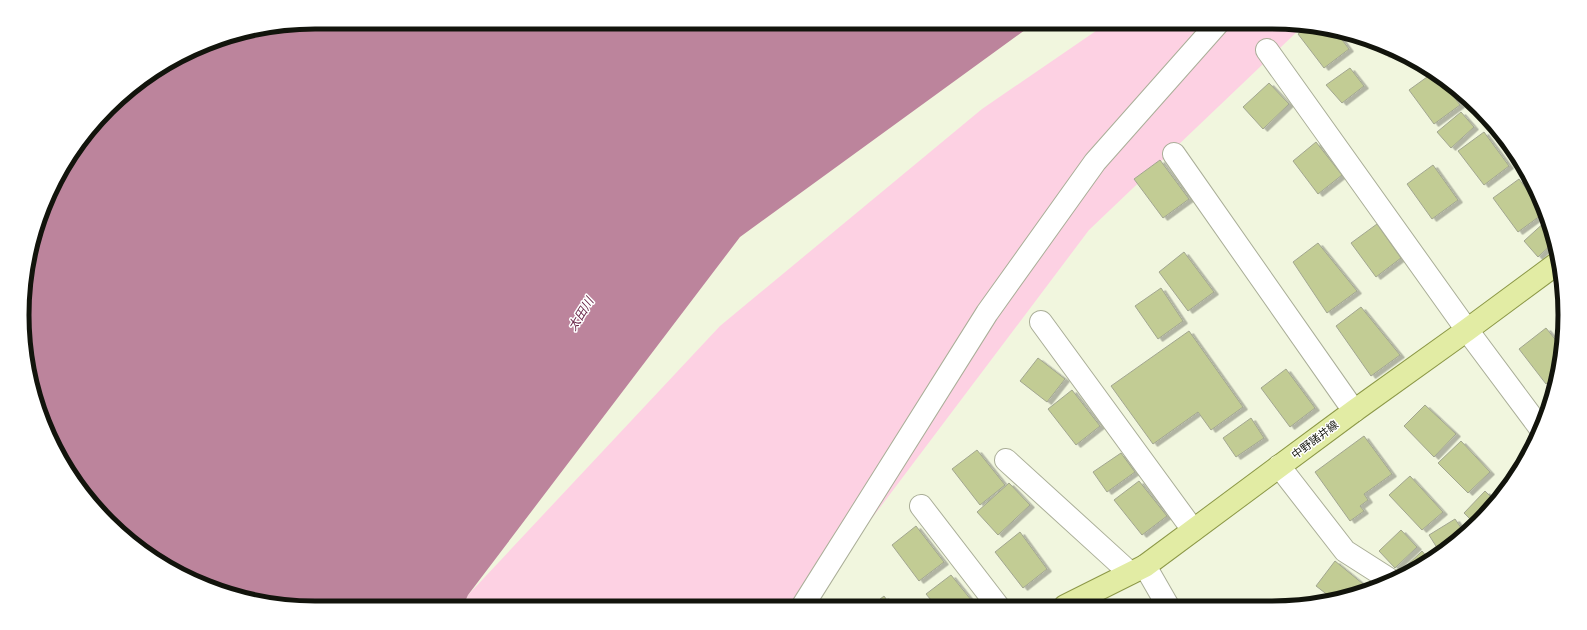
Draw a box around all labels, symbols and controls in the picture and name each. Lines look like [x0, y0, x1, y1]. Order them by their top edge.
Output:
water label: 太田川 [566, 293, 598, 333]
street label: 中野諸井線 [1289, 418, 1341, 462]

